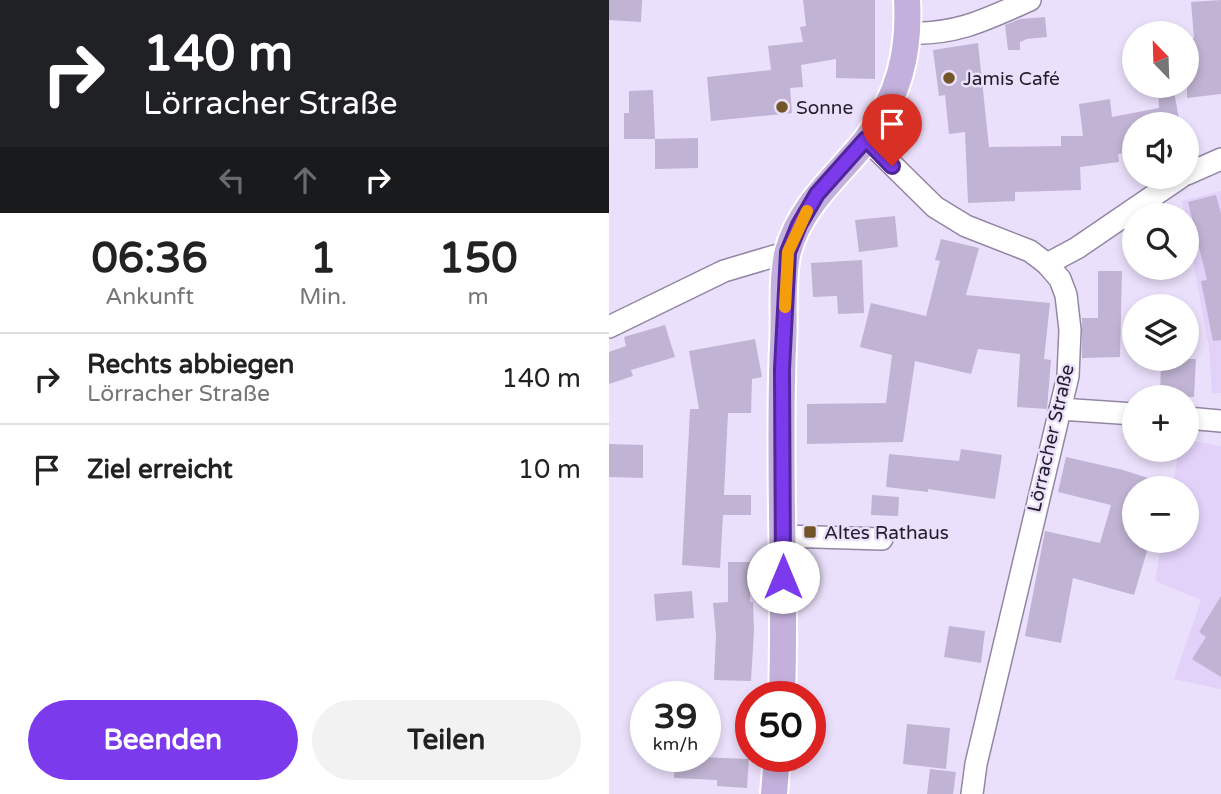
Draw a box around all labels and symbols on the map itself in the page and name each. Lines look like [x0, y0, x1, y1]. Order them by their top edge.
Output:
north arrow [1122, 21, 1199, 98]
place label: Jamis Café [963, 68, 1060, 90]
marker: Jamis Café [941, 70, 957, 86]
pin [862, 94, 922, 166]
place label: Sonne [796, 97, 853, 119]
marker: Sonne [774, 99, 790, 115]
street label: Lörracher Straße [1023, 362, 1079, 514]
place label: Altes Rathaus [824, 522, 949, 544]
marker: Altes Rathaus [802, 524, 818, 540]
position arrow [746, 540, 820, 614]
speed limit sign: 50 [735, 681, 826, 772]

